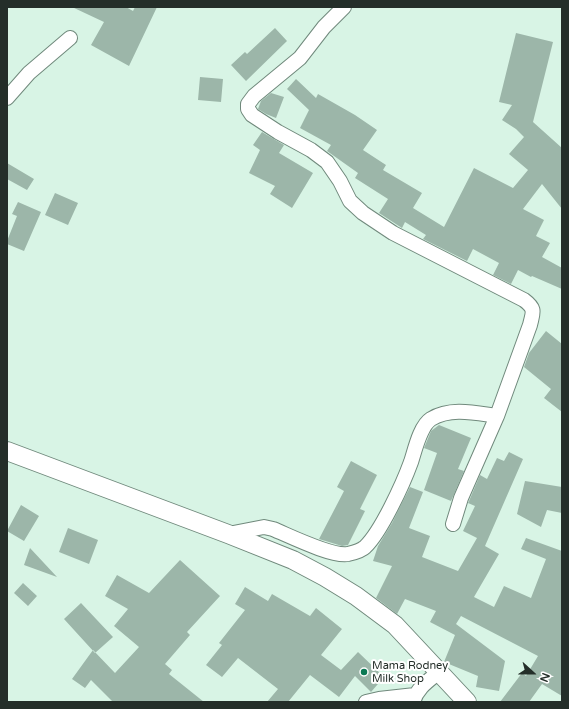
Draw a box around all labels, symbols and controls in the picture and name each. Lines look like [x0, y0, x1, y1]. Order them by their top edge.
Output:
north arrow [513, 653, 553, 693]
place label: Mama Rodney Milk Shop [372, 659, 448, 685]
marker: Mama Rodney Milk Shop [359, 667, 369, 677]
text: N [537, 671, 552, 684]

